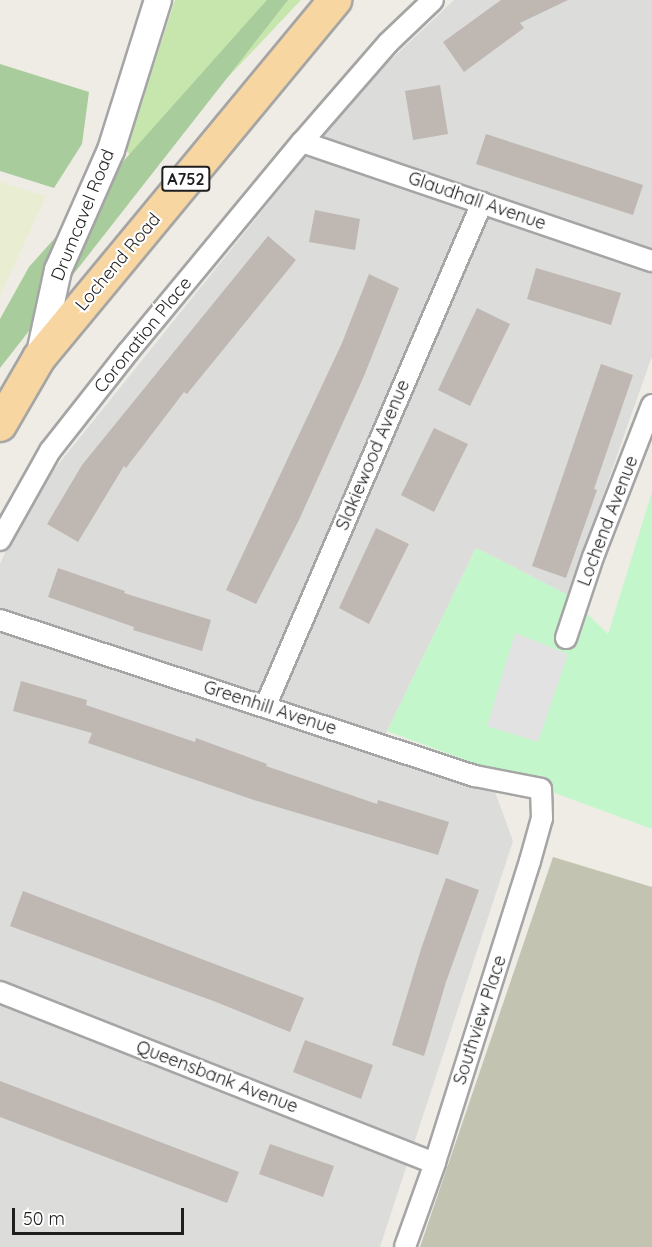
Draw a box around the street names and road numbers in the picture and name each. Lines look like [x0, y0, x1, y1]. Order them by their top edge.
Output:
street label: Drumcavel Road [47, 146, 119, 284]
road number: A752 [160, 166, 212, 192]
street label: Glaudhall Avenue [405, 167, 549, 235]
street label: Lochend Road [71, 209, 165, 315]
street label: Coronation Place [90, 273, 196, 397]
street label: Slakiewood Avenue [332, 376, 414, 534]
street label: Lochend Avenue [573, 453, 643, 589]
street label: Greenhill Avenue [201, 676, 339, 740]
street label: Southview Place [449, 953, 511, 1087]
street label: Queensbank Avenue [133, 1036, 301, 1118]

